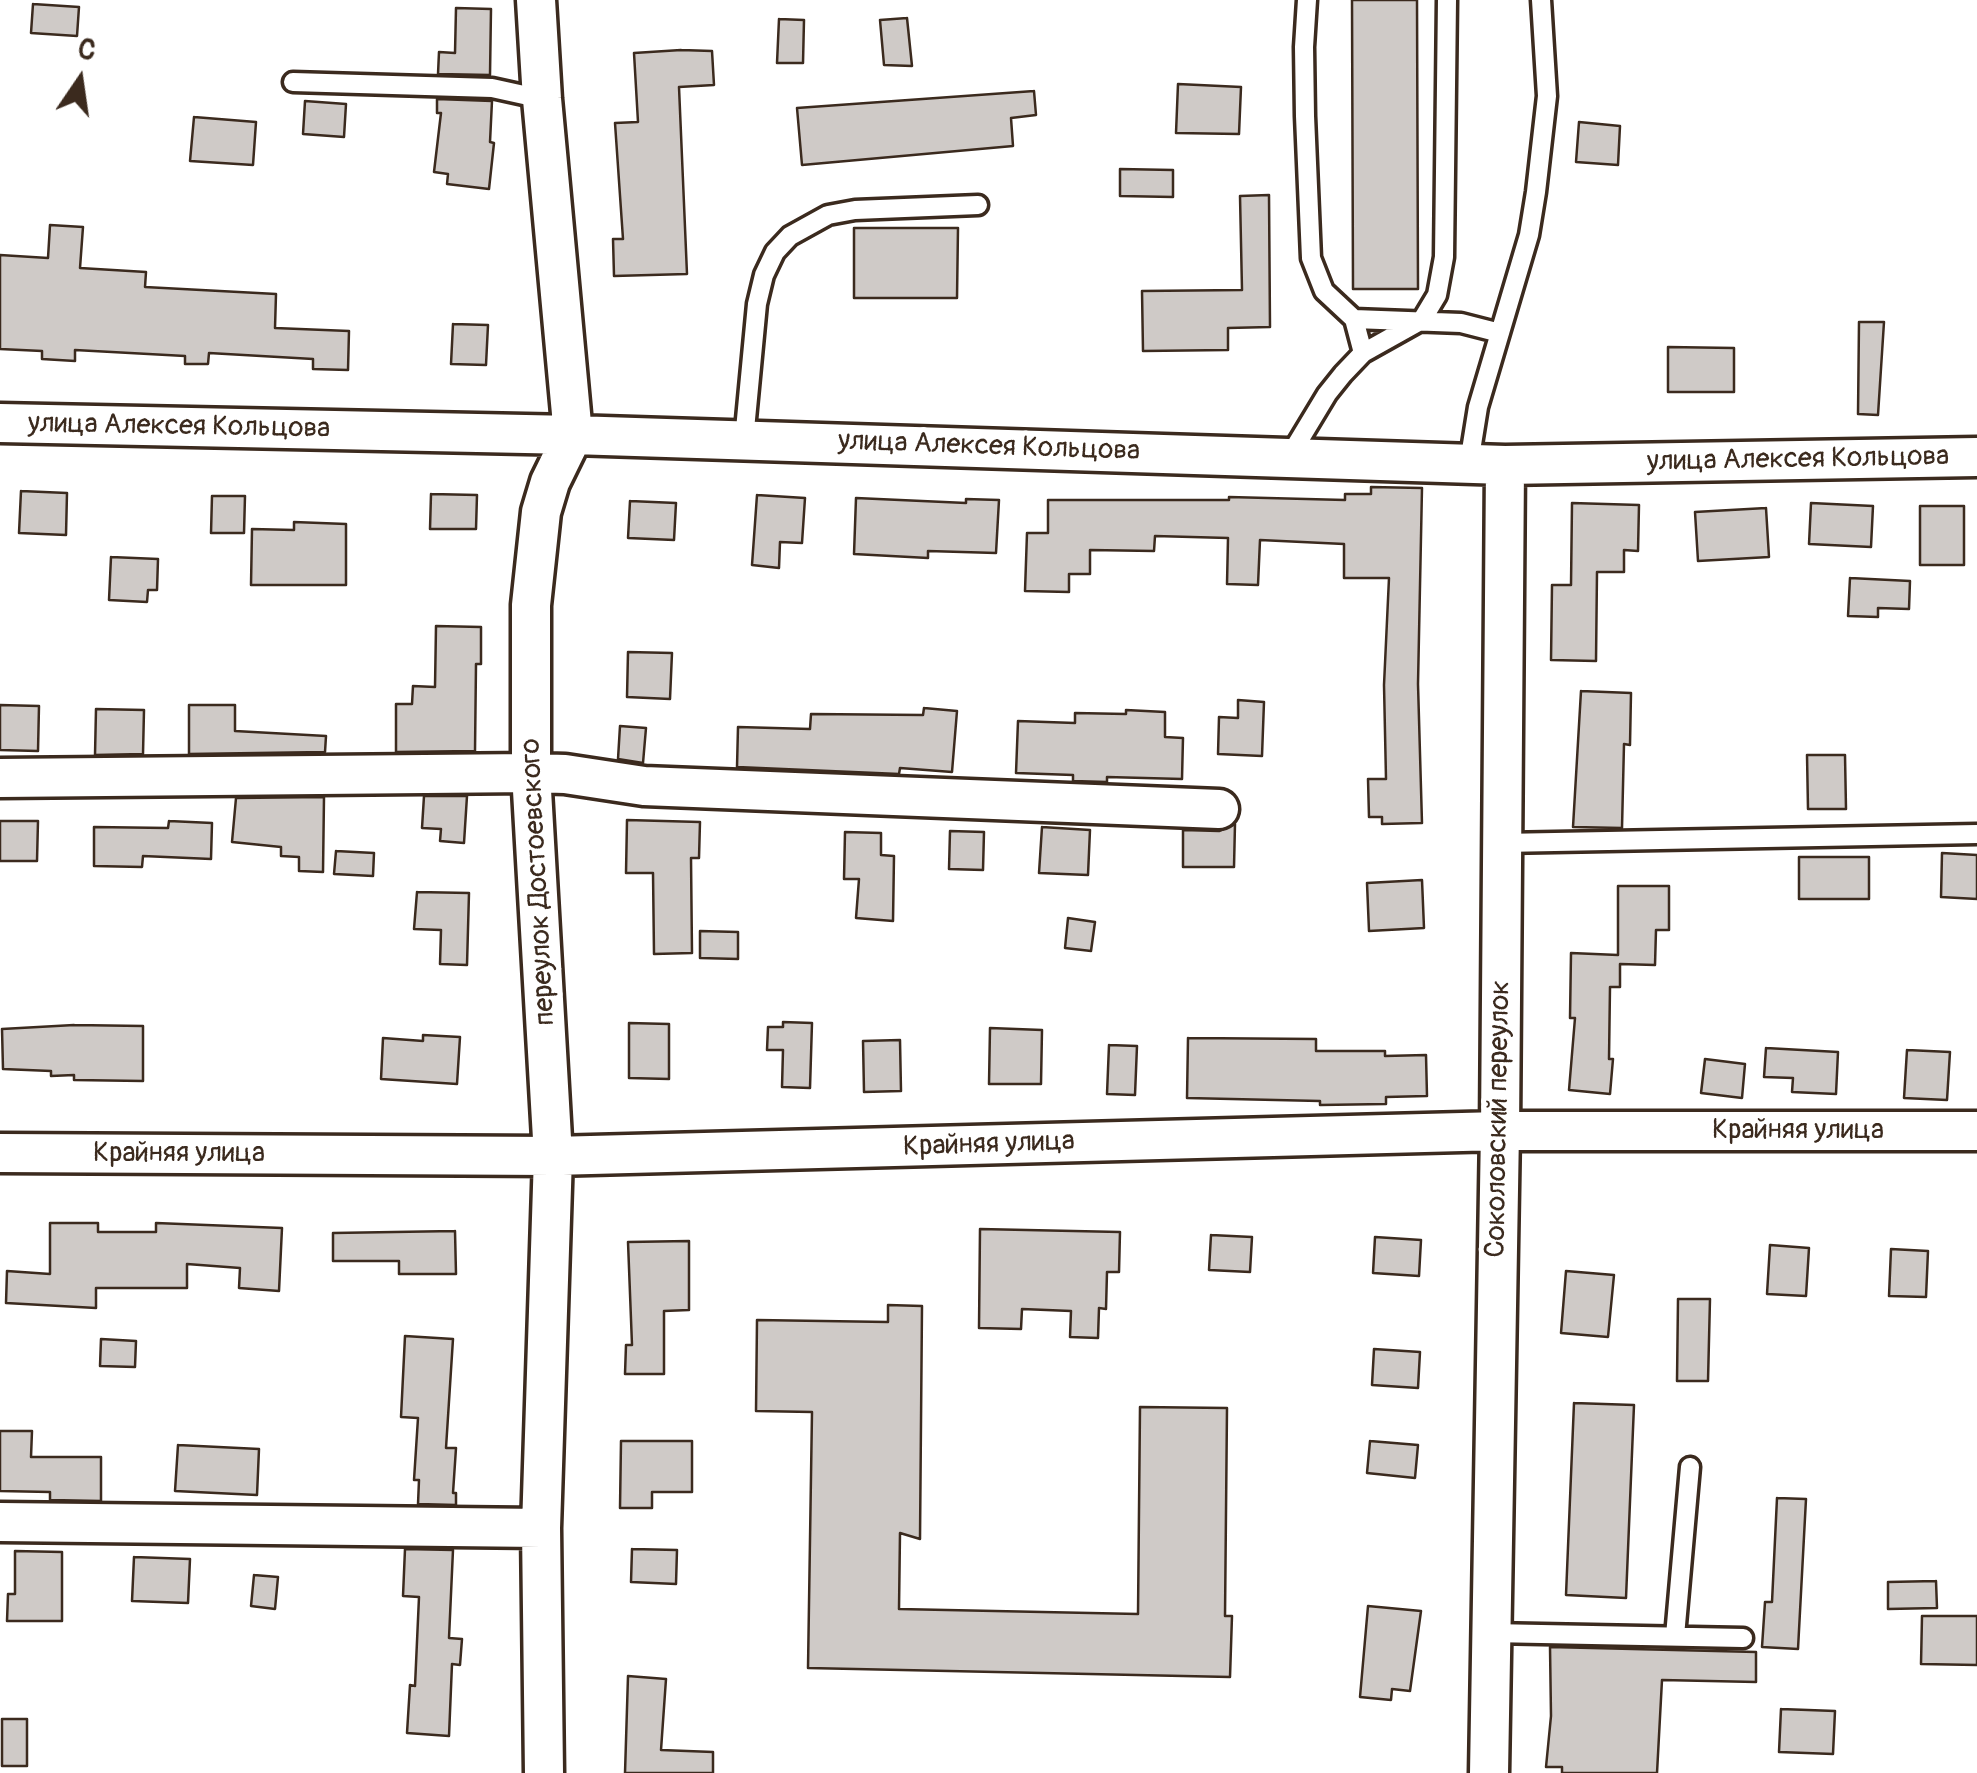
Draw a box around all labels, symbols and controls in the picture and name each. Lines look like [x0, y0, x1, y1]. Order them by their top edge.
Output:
north arrow [30, 30, 130, 130]
text: С [75, 31, 99, 69]
street label: улица Алексея Кольцова [28, 408, 330, 446]
street label: улица Алексея Кольцова [837, 425, 1141, 469]
street label: улица Алексея Кольцова [1647, 441, 1949, 479]
street label: переулок Достоевского [515, 737, 563, 1027]
street label: Соколовский переулок [1480, 980, 1518, 1258]
street label: Крайняя улица [1712, 1114, 1884, 1148]
street label: Крайняя улица [903, 1125, 1075, 1165]
street label: Крайняя улица [93, 1137, 265, 1171]

